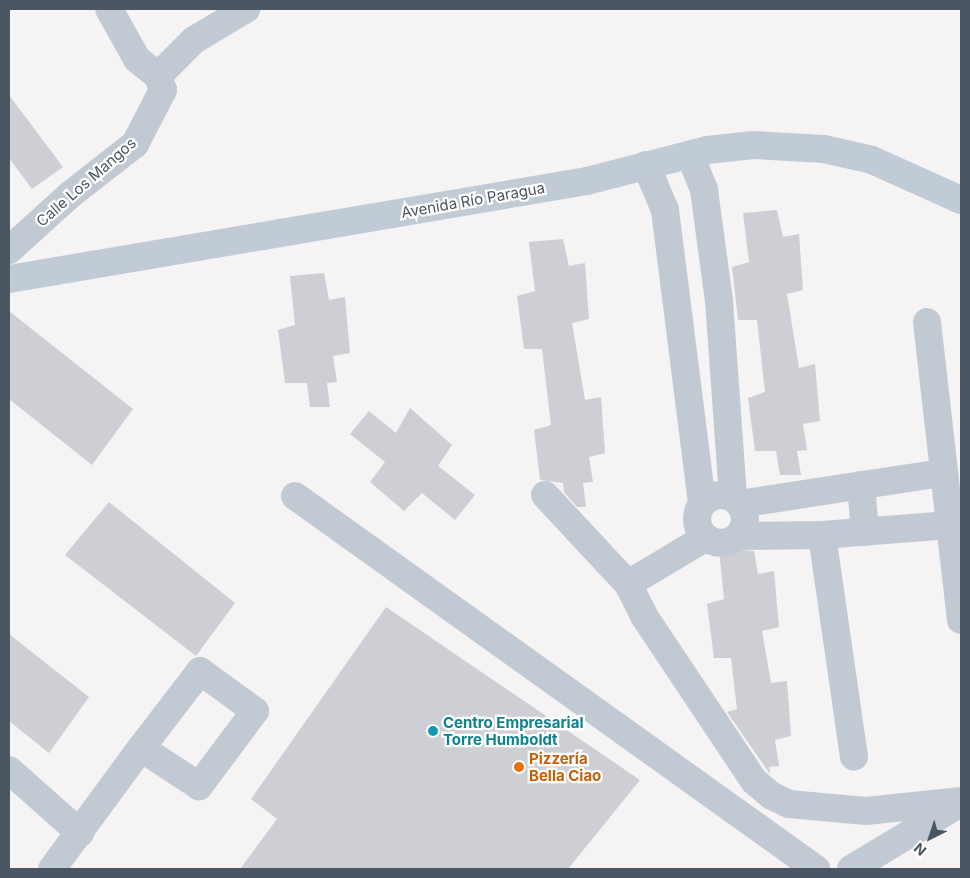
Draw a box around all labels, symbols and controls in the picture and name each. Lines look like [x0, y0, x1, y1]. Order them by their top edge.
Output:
street label: Calle Los Mangos [32, 134, 140, 230]
street label: Avenida Río Paragua [400, 178, 546, 222]
place label: Centro Empresarial Torre Humboldt [443, 713, 583, 748]
marker: Centro Empresarial Torre Humboldt [427, 725, 439, 737]
place label: Pizzería Bella Ciao [529, 749, 601, 784]
marker: Pizzería Bella Ciao [513, 761, 525, 773]
north arrow [905, 813, 955, 863]
text: N [910, 840, 929, 860]

